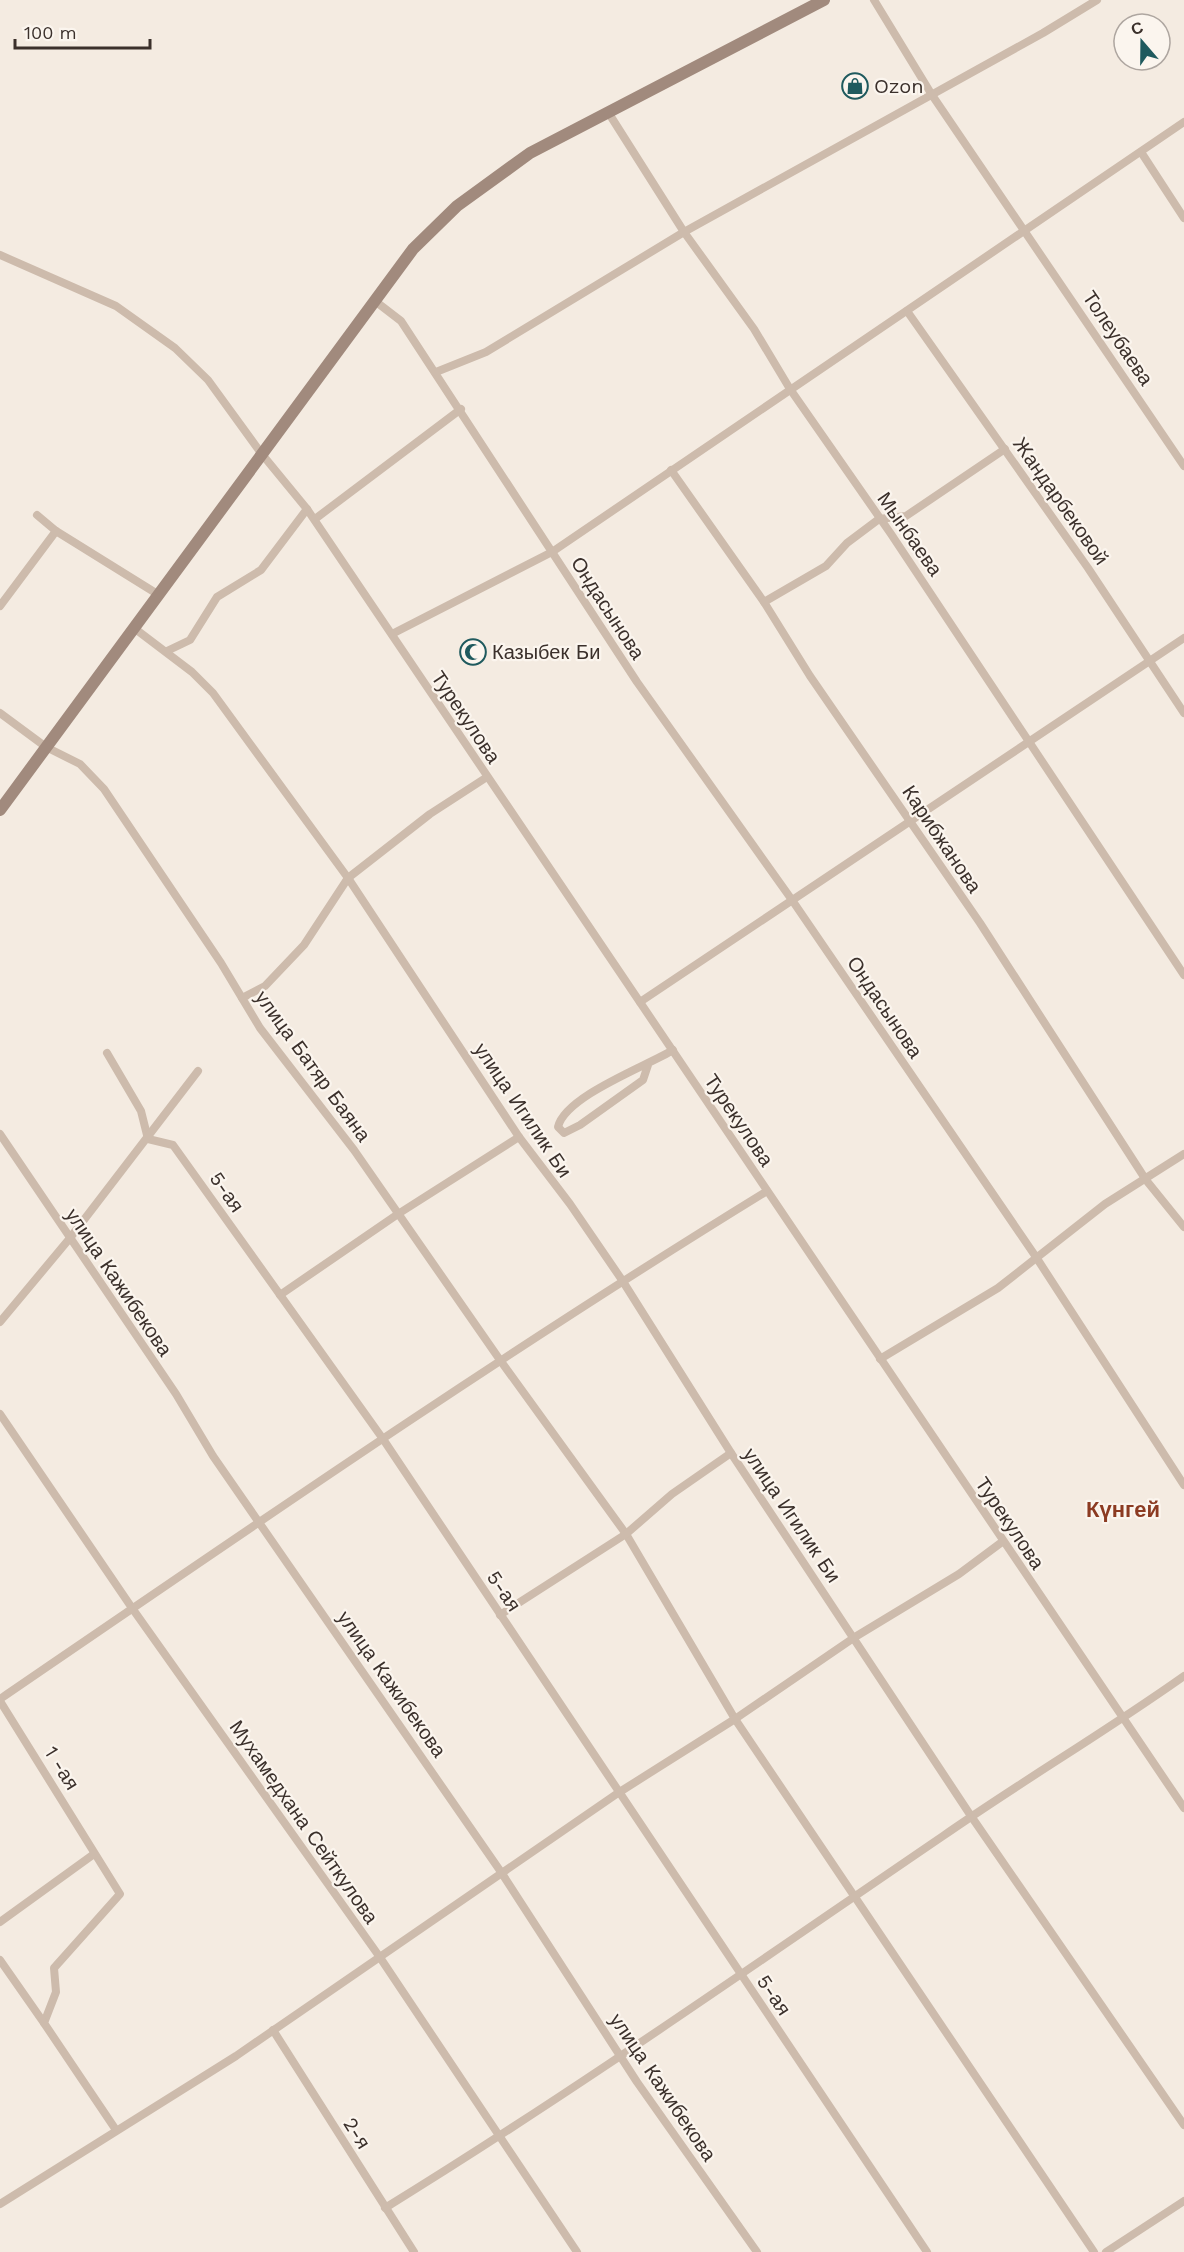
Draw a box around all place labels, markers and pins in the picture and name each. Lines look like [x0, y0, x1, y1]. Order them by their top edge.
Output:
shop icon: Ozon [840, 71, 870, 101]
place label: Ozon [874, 74, 924, 98]
mosque icon: Казыбек Би [458, 637, 488, 667]
place label: Казыбек Би [492, 640, 600, 664]

